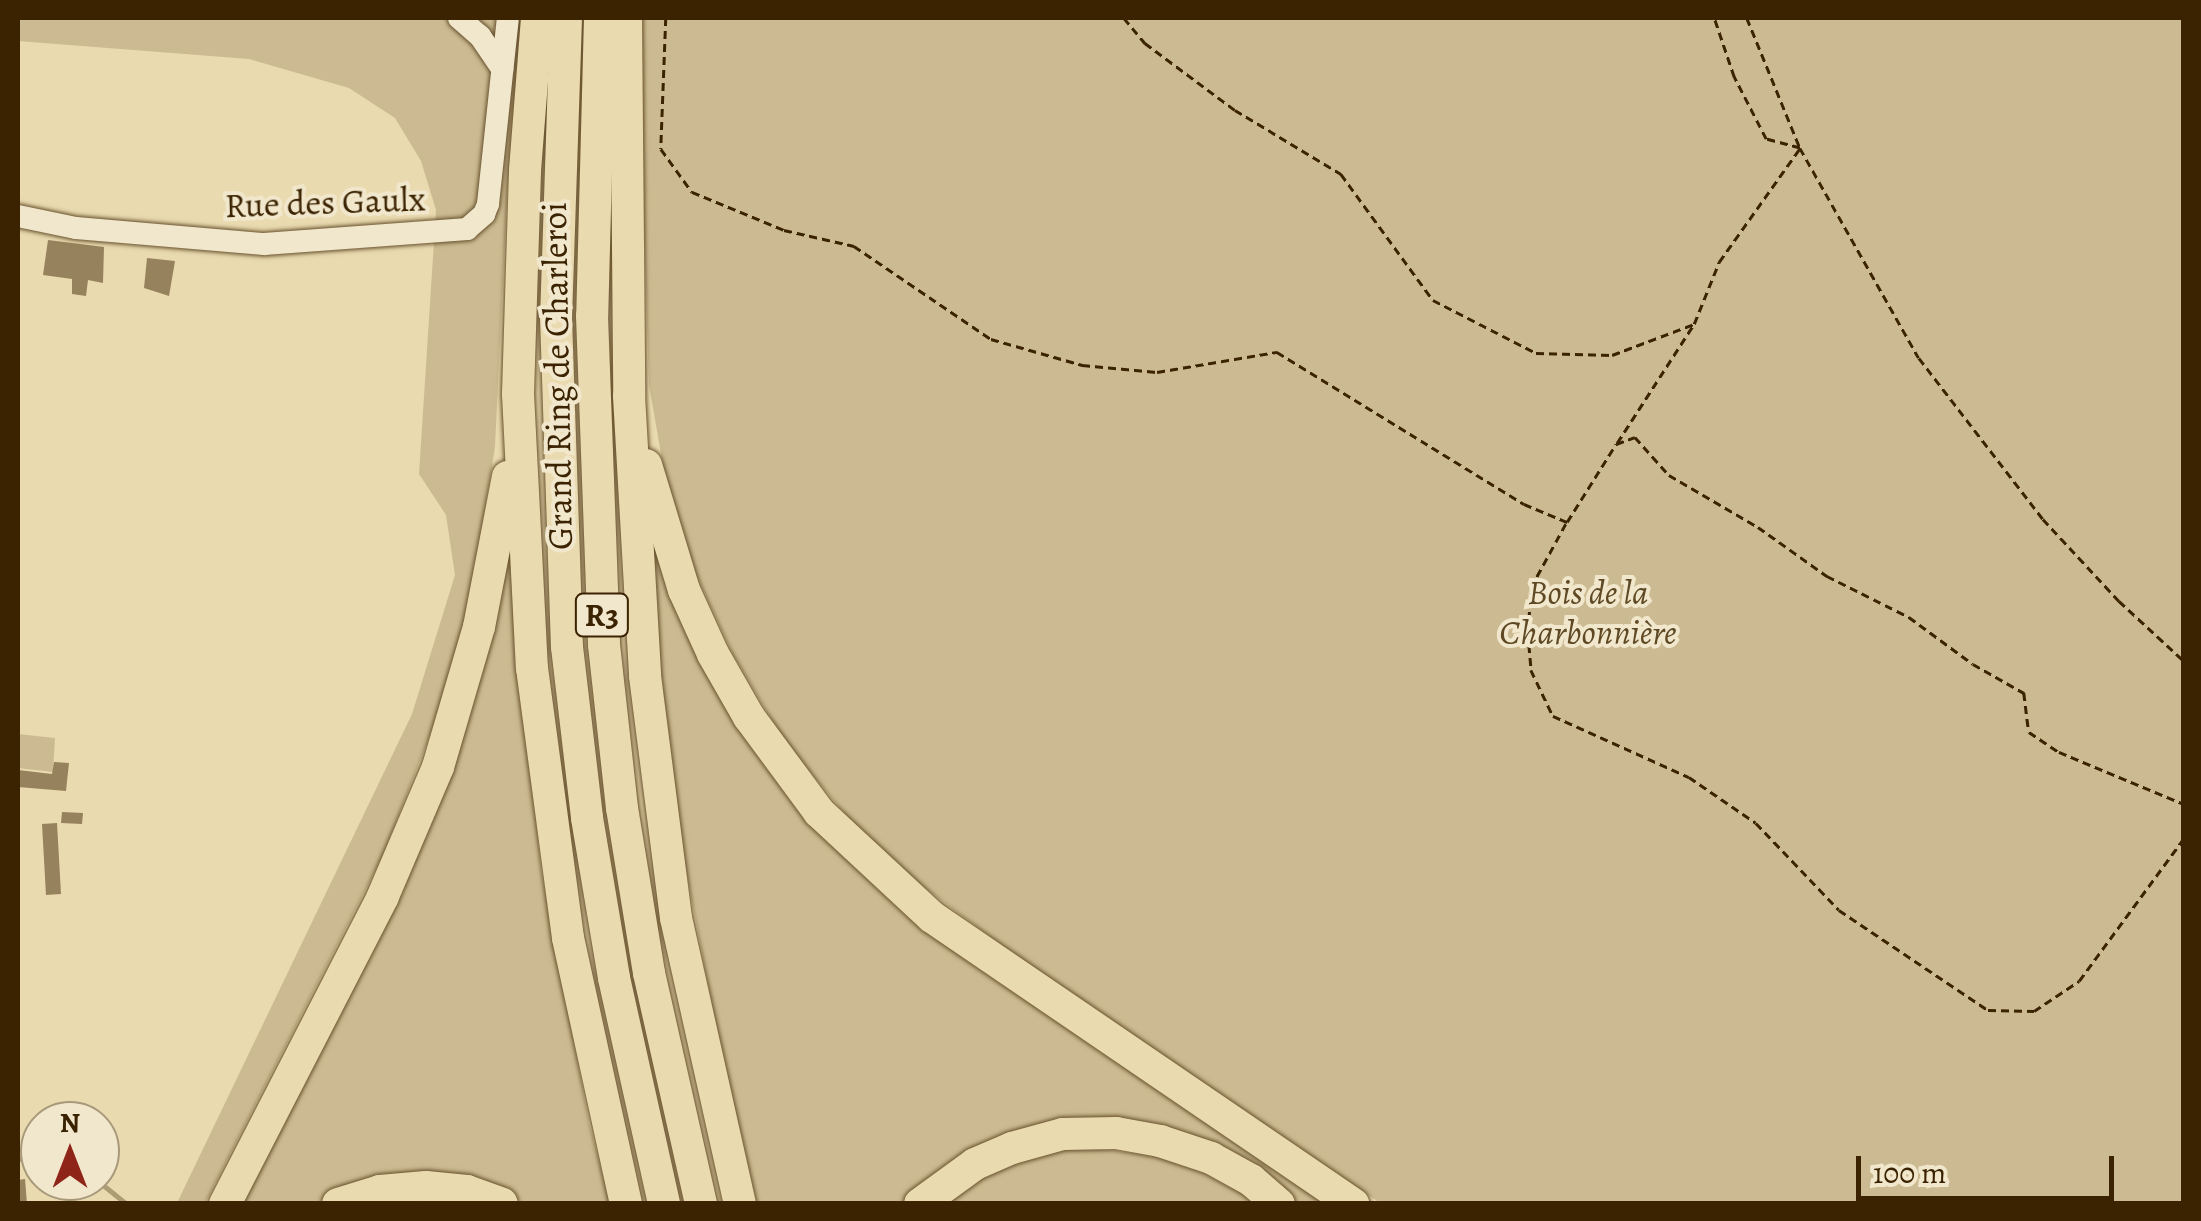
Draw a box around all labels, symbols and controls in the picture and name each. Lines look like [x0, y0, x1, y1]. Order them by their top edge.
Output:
street label: Rue des Gaulx [224, 178, 426, 226]
street label: Grand Ring de Charleroi [533, 202, 581, 550]
park label: Bois de la Charbonnière [1499, 571, 1677, 653]
road number: R3 [574, 588, 630, 642]
north arrow [20, 1101, 120, 1201]
text: N [60, 1104, 80, 1142]
scale bar [1861, 1136, 2118, 1198]
text: 100 m [1873, 1153, 1946, 1193]

